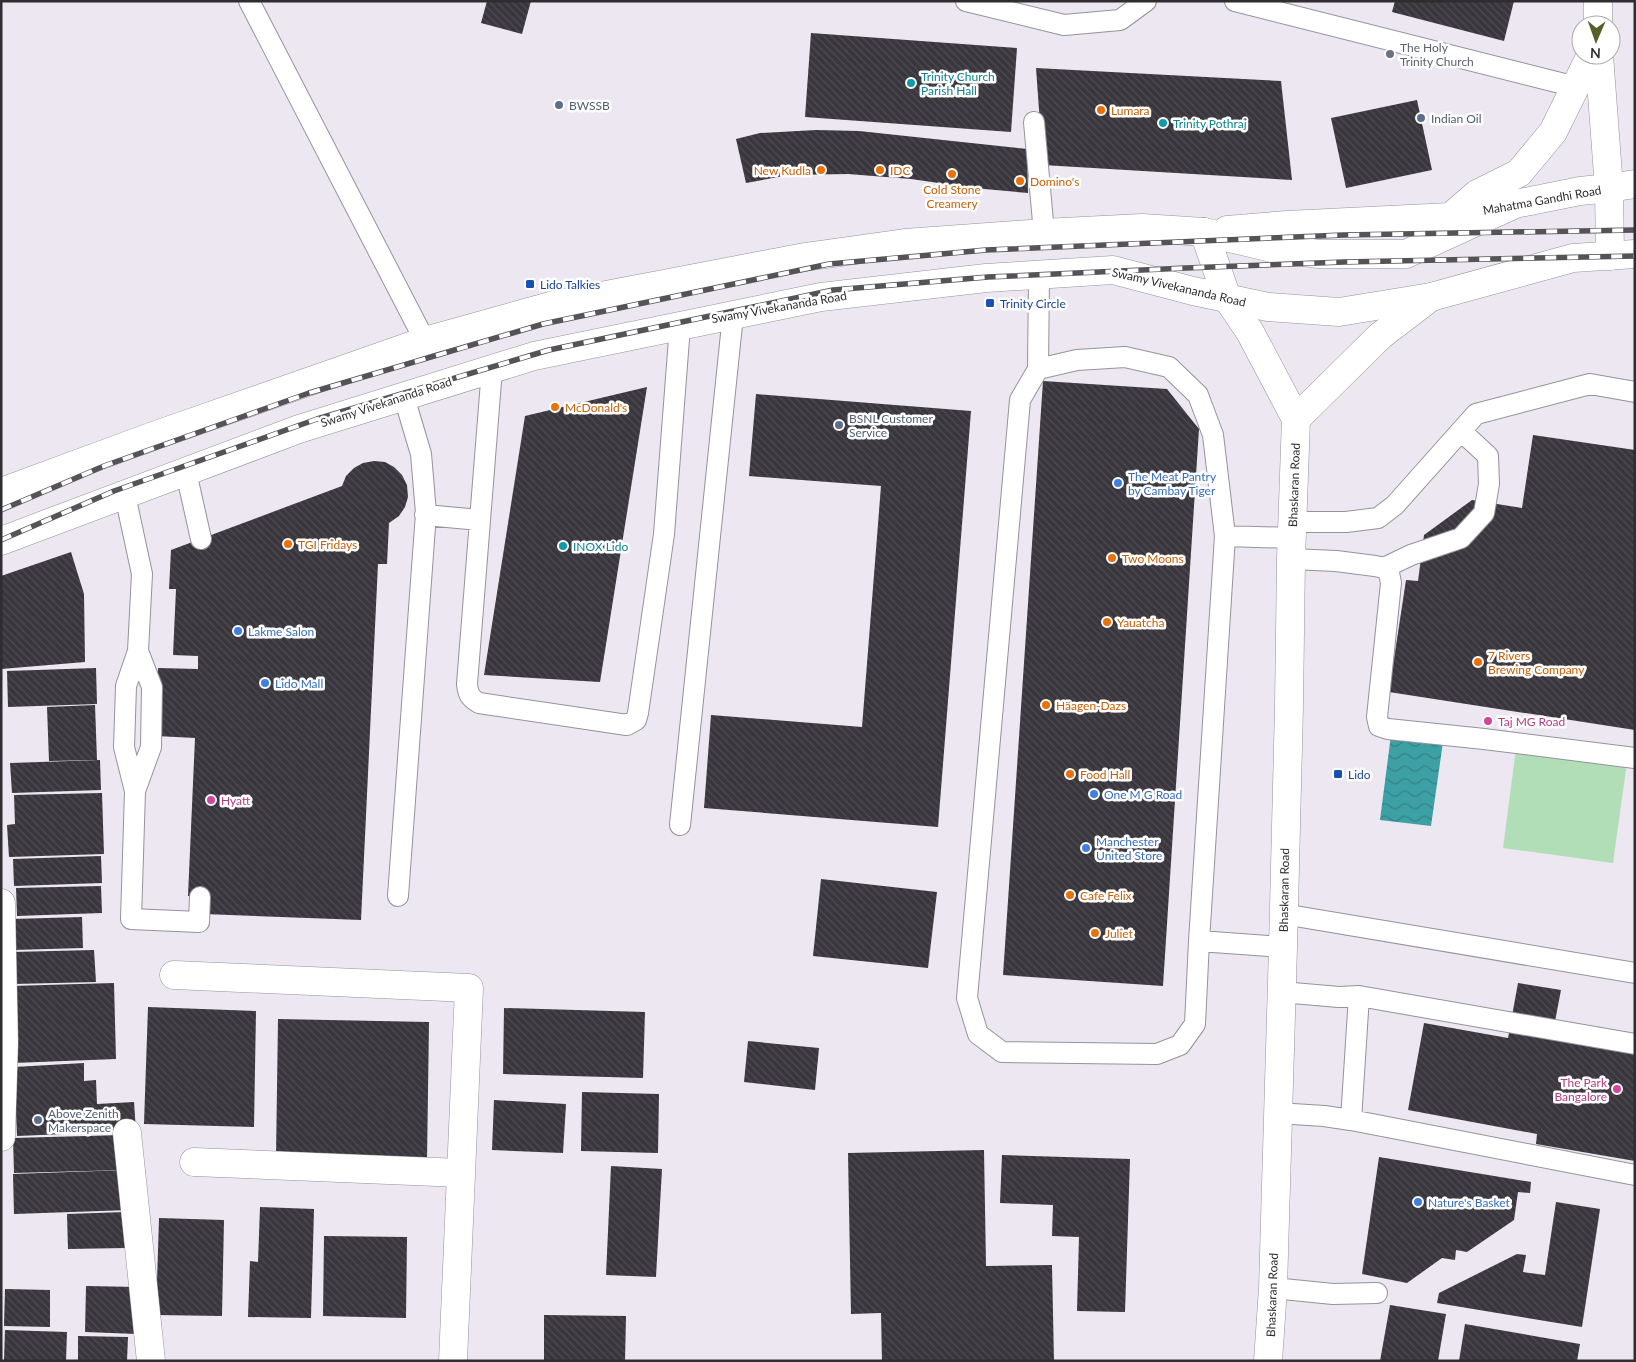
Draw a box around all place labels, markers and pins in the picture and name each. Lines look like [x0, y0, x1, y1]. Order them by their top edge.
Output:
place label: The Holy Trinity Church [1400, 40, 1474, 69]
marker: The Holy Trinity Church [1384, 48, 1396, 60]
place label: Trinity Church Parish Hall [921, 69, 995, 98]
marker: Trinity Church Parish Hall [905, 77, 917, 89]
place label: BWSSB [569, 98, 610, 113]
marker: BWSSB [553, 99, 565, 111]
place label: Lumara [1111, 103, 1150, 118]
marker: Lumara [1095, 104, 1107, 116]
place label: Indian Oil [1431, 111, 1482, 126]
marker: Indian Oil [1415, 112, 1427, 124]
place label: Trinity Pothraj [1173, 116, 1247, 131]
marker: Trinity Pothraj [1157, 117, 1169, 129]
place label: New Kudla [754, 163, 811, 178]
place label: IDC [890, 163, 911, 178]
marker: New Kudla [815, 164, 827, 176]
marker: IDC [874, 164, 886, 176]
marker: Cold Stone Creamery [946, 168, 958, 180]
place label: Domino's [1030, 174, 1079, 189]
marker: Domino's [1014, 175, 1026, 187]
place label: Cold Stone Creamery [923, 182, 981, 211]
place label: Lido Talkies [540, 277, 600, 292]
marker: Lido Talkies [524, 278, 536, 290]
place label: Trinity Circle [1000, 296, 1066, 311]
marker: Trinity Circle [984, 297, 996, 309]
place label: McDonald's [565, 400, 627, 415]
marker: McDonald's [549, 401, 561, 413]
place label: BSNL Customer Service [849, 411, 933, 440]
marker: BSNL Customer Service [833, 419, 845, 431]
place label: The Meat Pantry by Cambay Tiger [1128, 469, 1217, 498]
marker: The Meat Pantry by Cambay Tiger [1112, 477, 1124, 489]
place label: TGI Fridays [298, 537, 357, 552]
marker: TGI Fridays [282, 538, 294, 550]
place label: INOX Lido [573, 539, 628, 554]
marker: INOX Lido [557, 540, 569, 552]
place label: Two Moons [1122, 551, 1184, 566]
marker: Two Moons [1106, 552, 1118, 564]
place label: Yauatcha [1117, 615, 1164, 630]
marker: Yauatcha [1101, 616, 1113, 628]
place label: Lakme Salon [248, 624, 314, 639]
marker: Lakme Salon [232, 625, 244, 637]
place label: 7 Rivers Brewing Company [1488, 648, 1585, 677]
marker: 7 Rivers Brewing Company [1472, 656, 1484, 668]
place label: Lido Mall [275, 676, 323, 691]
marker: Lido Mall [259, 677, 271, 689]
place label: Häagen-Dazs [1056, 698, 1126, 713]
marker: Häagen-Dazs [1040, 699, 1052, 711]
place label: Taj MG Road [1498, 714, 1565, 729]
marker: Taj MG Road [1482, 715, 1494, 727]
place label: Food Hall [1080, 767, 1130, 782]
place label: Lido [1348, 767, 1371, 782]
marker: Food Hall [1064, 768, 1076, 780]
marker: Lido [1332, 768, 1344, 780]
place label: One M G Road [1104, 787, 1182, 802]
marker: One M G Road [1088, 788, 1100, 800]
place label: Hyatt [221, 793, 251, 808]
marker: Hyatt [205, 794, 217, 806]
place label: Manchester United Store [1096, 834, 1162, 863]
marker: Manchester United Store [1080, 842, 1092, 854]
place label: Cafe Felix [1080, 888, 1132, 903]
marker: Cafe Felix [1064, 889, 1076, 901]
place label: Juliet [1105, 926, 1134, 941]
marker: Juliet [1089, 927, 1101, 939]
place label: The Park Bangalore [1554, 1075, 1608, 1104]
marker: The Park Bangalore [1611, 1083, 1623, 1095]
place label: Above Zenith Makerspace [48, 1106, 119, 1135]
marker: Above Zenith Makerspace [32, 1114, 44, 1126]
place label: Nature's Basket [1428, 1195, 1511, 1210]
marker: Nature's Basket [1412, 1196, 1424, 1208]

